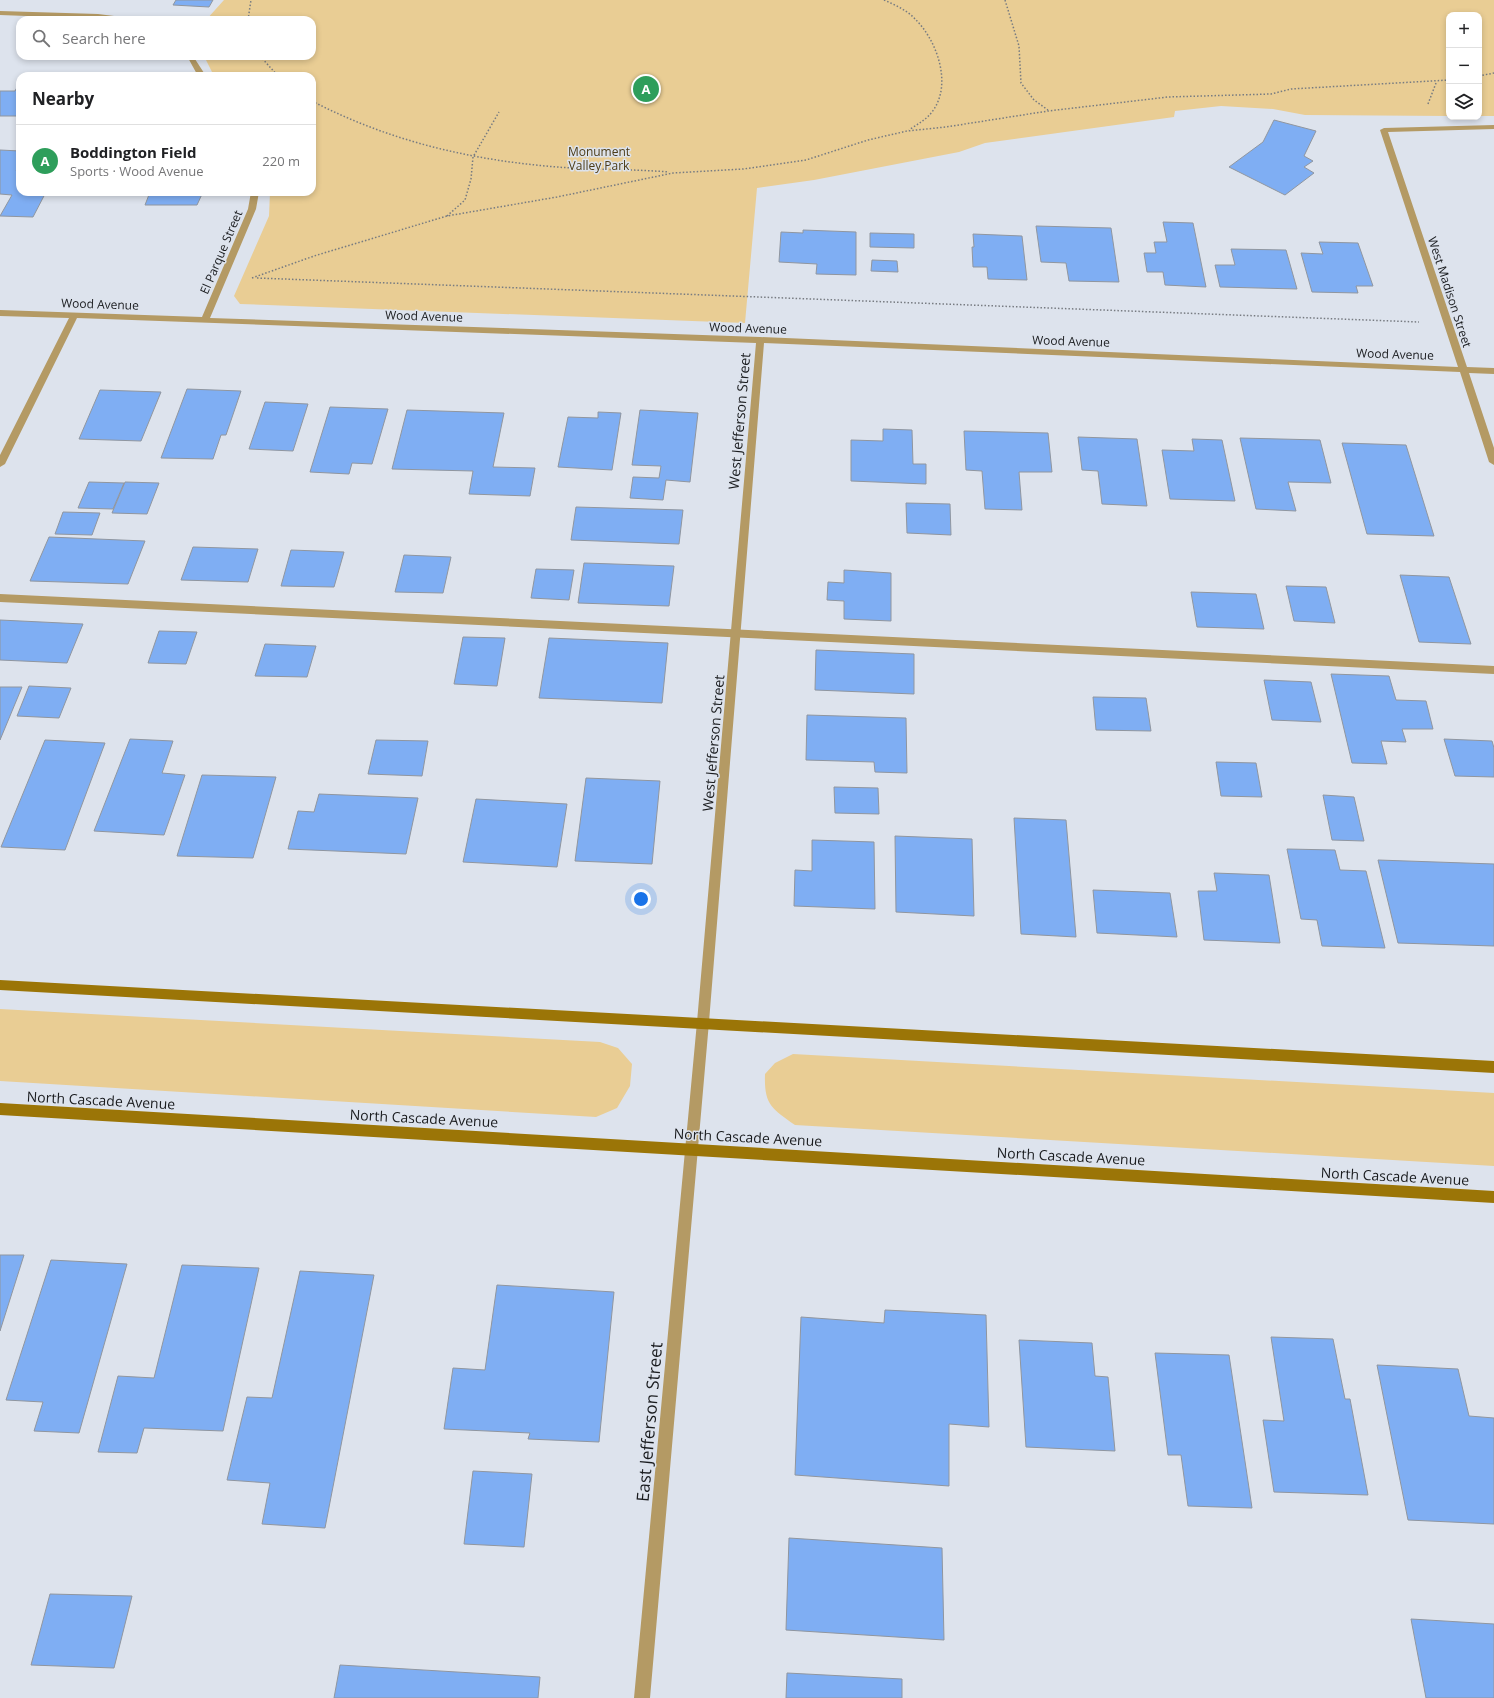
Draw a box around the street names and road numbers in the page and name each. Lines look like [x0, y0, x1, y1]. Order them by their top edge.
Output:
street label: El Parque Street [196, 207, 246, 297]
street label: West Madison Street [1424, 234, 1476, 350]
street label: Wood Avenue [61, 294, 139, 314]
street label: Wood Avenue [385, 306, 463, 326]
street label: Wood Avenue [709, 318, 787, 338]
street label: Wood Avenue [1032, 331, 1110, 351]
street label: Wood Avenue [1356, 344, 1434, 364]
street label: West Jefferson Street [724, 352, 754, 490]
street label: West Jefferson Street [698, 674, 728, 812]
street label: North Cascade Avenue [26, 1087, 176, 1113]
street label: North Cascade Avenue [349, 1105, 499, 1131]
street label: North Cascade Avenue [673, 1124, 823, 1150]
street label: North Cascade Avenue [996, 1143, 1146, 1169]
street label: North Cascade Avenue [1320, 1163, 1470, 1189]
street label: East Jefferson Street [631, 1341, 667, 1503]

